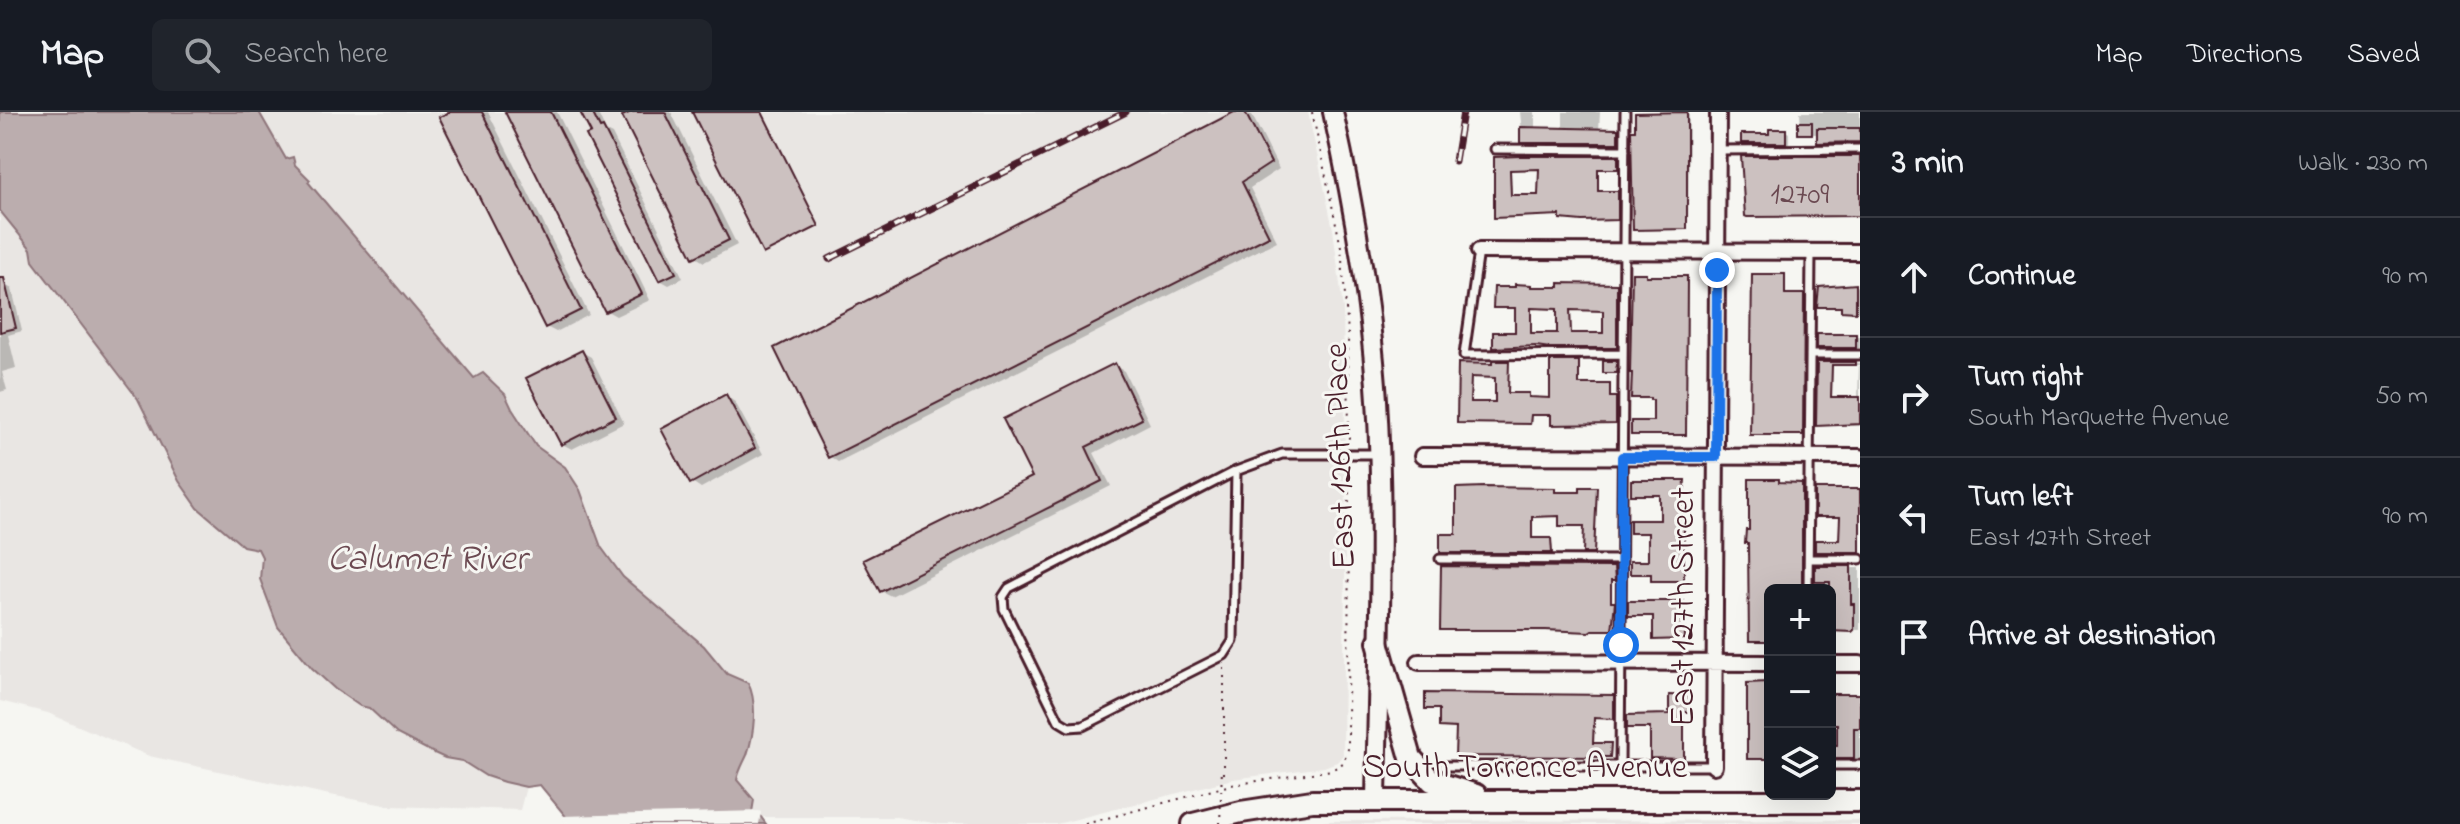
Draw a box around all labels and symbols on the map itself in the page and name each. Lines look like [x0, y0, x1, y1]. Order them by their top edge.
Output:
house number: 12709 [1771, 174, 1829, 218]
route end [1699, 252, 1735, 288]
street label: East 126th Place [1313, 341, 1371, 570]
street label: East 127th Street [1660, 487, 1710, 727]
water label: Calumet River [327, 534, 531, 587]
route start [1603, 627, 1639, 663]
street label: South Torrence Avenue [1363, 744, 1688, 794]

